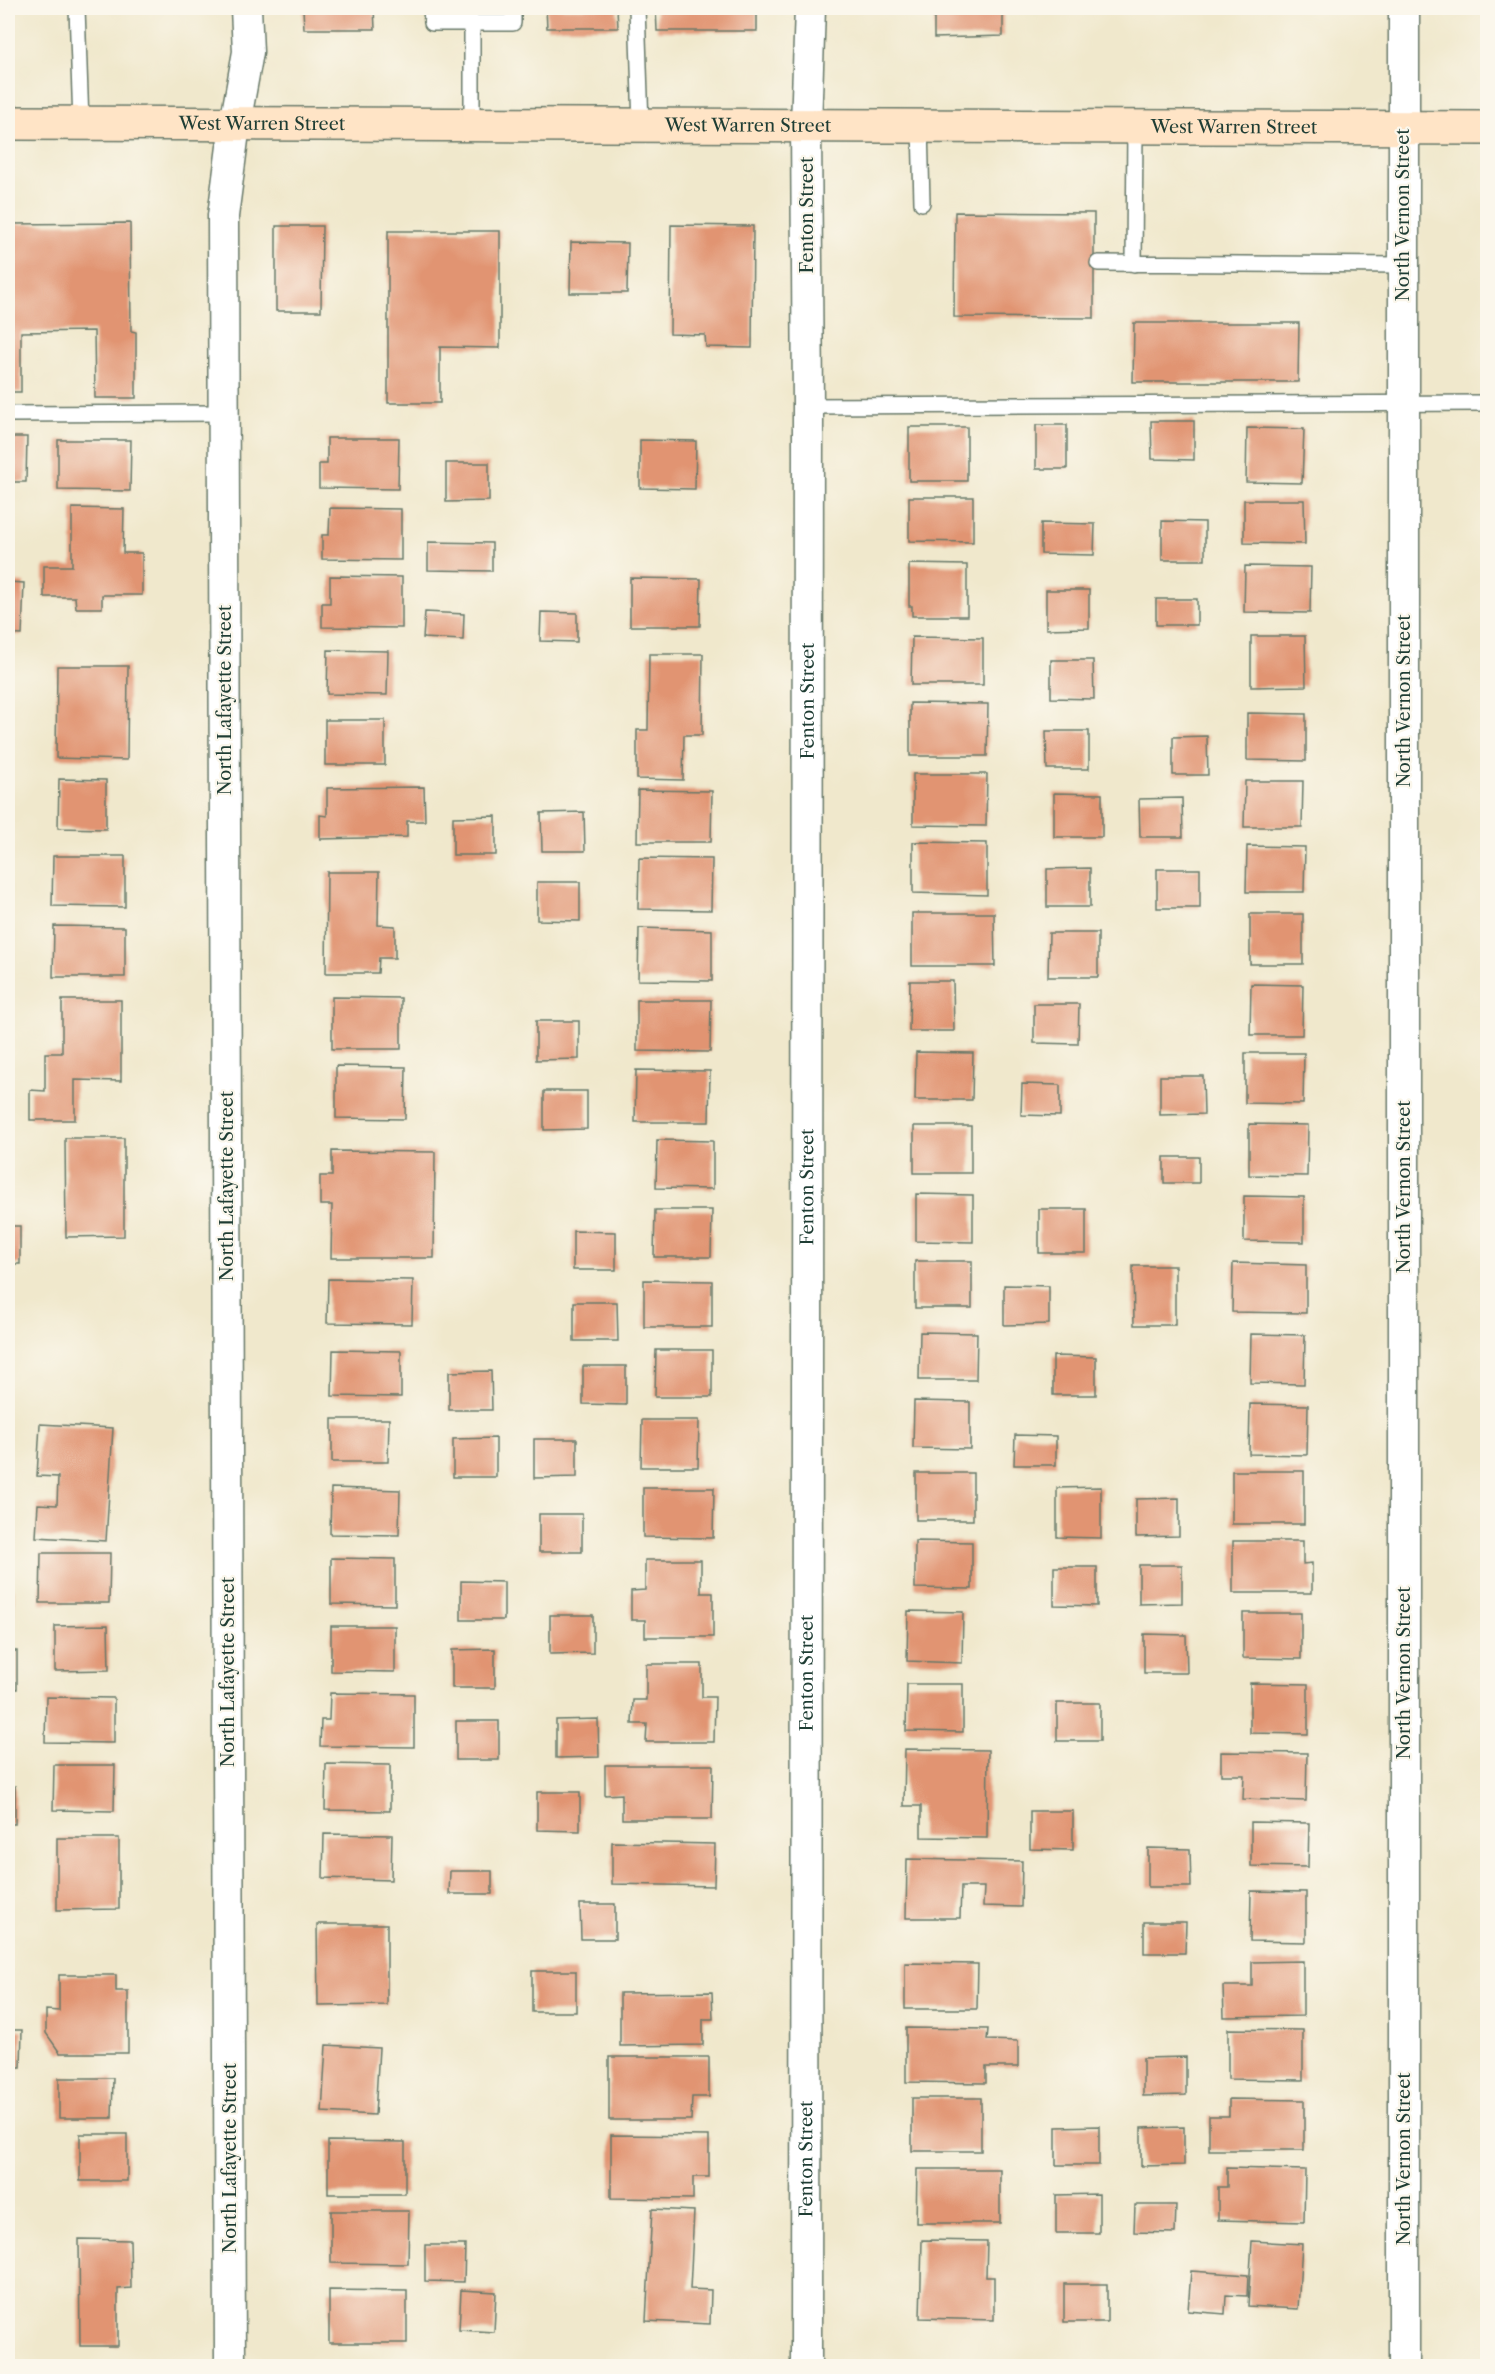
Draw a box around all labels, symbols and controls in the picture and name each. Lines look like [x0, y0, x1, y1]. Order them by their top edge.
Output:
street label: West Warren Street [178, 113, 346, 135]
street label: West Warren Street [664, 114, 832, 137]
street label: West Warren Street [1150, 116, 1318, 138]
street label: North Vernon Street [1392, 128, 1414, 302]
street label: Fenton Street [796, 156, 818, 273]
street label: North Lafayette Street [214, 604, 236, 795]
street label: North Vernon Street [1393, 614, 1415, 788]
street label: Fenton Street [797, 642, 819, 759]
street label: North Lafayette Street [216, 1090, 238, 1281]
street label: North Vernon Street [1393, 1100, 1415, 1274]
street label: Fenton Street [796, 1128, 818, 1245]
street label: North Lafayette Street [217, 1576, 239, 1767]
street label: North Vernon Street [1393, 1586, 1415, 1760]
street label: Fenton Street [796, 1614, 818, 1731]
street label: North Lafayette Street [219, 2062, 241, 2253]
street label: North Vernon Street [1393, 2072, 1415, 2246]
street label: Fenton Street [795, 2100, 817, 2217]

